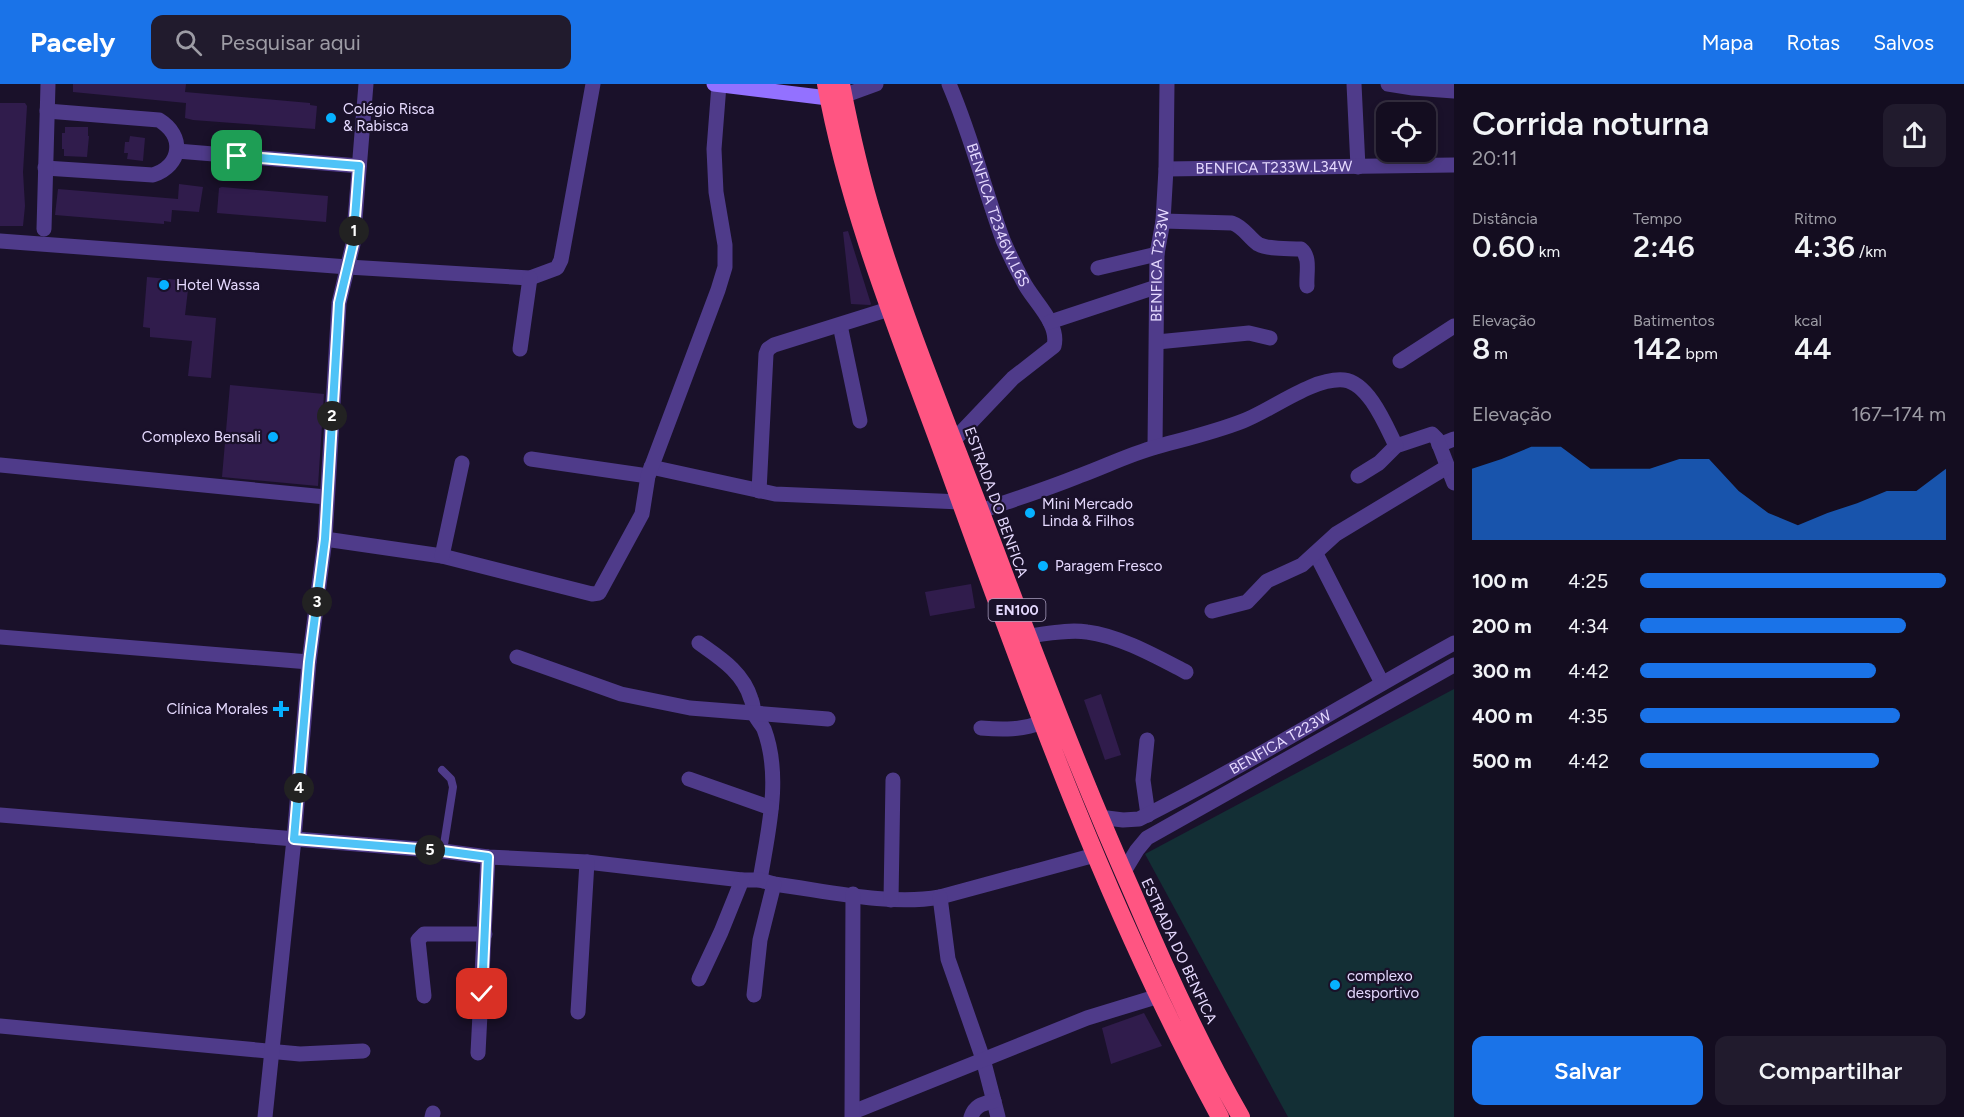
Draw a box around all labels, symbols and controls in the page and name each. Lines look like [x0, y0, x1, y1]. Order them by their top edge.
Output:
search box [151, 15, 571, 69]
text: Pacely [30, 25, 115, 59]
icon: search [172, 26, 205, 59]
text: Pesquisar aqui [220, 29, 361, 56]
text: Mapa [1702, 30, 1753, 55]
text: Rotas [1786, 30, 1840, 55]
text: Salvos [1873, 30, 1934, 55]
place label: Colégio Risca & Rabisca [343, 100, 434, 135]
map controls [1376, 102, 1436, 162]
button: locate [1376, 102, 1436, 162]
text: Corrida noturna [1472, 104, 1709, 143]
button: share [1883, 104, 1946, 167]
marker: Colégio Risca & Rabisca [324, 111, 338, 125]
pin [211, 130, 262, 181]
icon: arrive [220, 139, 253, 172]
street label: BENFICA T2346W.L6S [963, 141, 1033, 290]
text: 20:11 [1472, 146, 1518, 170]
street label: BENFICA T233W.L34W [1195, 157, 1353, 178]
street label: BENFICA T233W [1147, 207, 1173, 322]
text: Distância [1472, 209, 1538, 228]
text: Tempo [1633, 209, 1682, 228]
text: Ritmo [1794, 209, 1837, 228]
pin: 1 [339, 216, 369, 246]
text: 1 [351, 221, 357, 240]
text: 0.60 [1472, 228, 1535, 265]
text: 2:46 [1633, 228, 1695, 265]
text: 4:36 [1794, 228, 1855, 265]
text: km [1535, 242, 1560, 261]
text: /km [1855, 242, 1887, 261]
place label: Hotel Wassa [176, 276, 260, 294]
marker: Hotel Wassa [157, 278, 171, 292]
text: Elevação [1472, 311, 1536, 330]
text: Batimentos [1633, 311, 1715, 330]
text: kcal [1794, 311, 1822, 330]
text: 8 [1472, 330, 1490, 367]
text: 142 [1633, 330, 1682, 367]
text: 44 [1794, 330, 1832, 367]
text: m [1490, 344, 1508, 363]
text: bpm [1682, 344, 1718, 363]
pin: 2 [317, 401, 347, 431]
text: Elevação [1472, 402, 1552, 426]
text: 167–174 m [1851, 402, 1946, 426]
text: 2 [327, 406, 337, 425]
street label: ESTRADA DO BENFICA [960, 424, 1032, 580]
place label: Complexo Bensali [142, 428, 261, 446]
marker: Complexo Bensali [266, 430, 280, 444]
place label: Mini Mercado Linda & Filhos [1042, 495, 1134, 530]
marker: Mini Mercado Linda & Filhos [1023, 506, 1037, 520]
place label: Paragem Fresco [1055, 557, 1163, 575]
marker: Paragem Fresco [1036, 559, 1050, 573]
text: 100 m [1472, 569, 1529, 593]
text: 4:25 [1568, 569, 1608, 593]
pin: 3 [302, 587, 332, 617]
text: 3 [313, 592, 321, 611]
road number: EN100 [988, 599, 1046, 621]
text: 200 m [1472, 614, 1532, 638]
text: 4:34 [1568, 614, 1609, 638]
text: 300 m [1472, 659, 1531, 683]
text: 4:42 [1568, 659, 1609, 683]
place label: Clínica Morales [166, 700, 268, 718]
marker: Clínica Morales [272, 700, 290, 718]
text: 400 m [1472, 704, 1533, 728]
text: 4:35 [1568, 704, 1608, 728]
street label: BENFICA T223W [1226, 706, 1335, 778]
text: 500 m [1472, 749, 1532, 773]
text: 4:42 [1568, 749, 1609, 773]
pin: 4 [284, 773, 314, 803]
text: 4 [294, 778, 304, 797]
pin: 5 [415, 835, 445, 865]
text: 5 [425, 840, 435, 859]
street label: ESTRADA DO BENFICA [1137, 875, 1221, 1027]
place label: complexo desportivo [1347, 967, 1419, 1002]
pin [456, 968, 507, 1019]
icon: check [465, 977, 498, 1010]
marker: complexo desportivo [1328, 978, 1342, 992]
button: Salvar [1472, 1036, 1703, 1105]
button: Compartilhar [1715, 1036, 1946, 1105]

